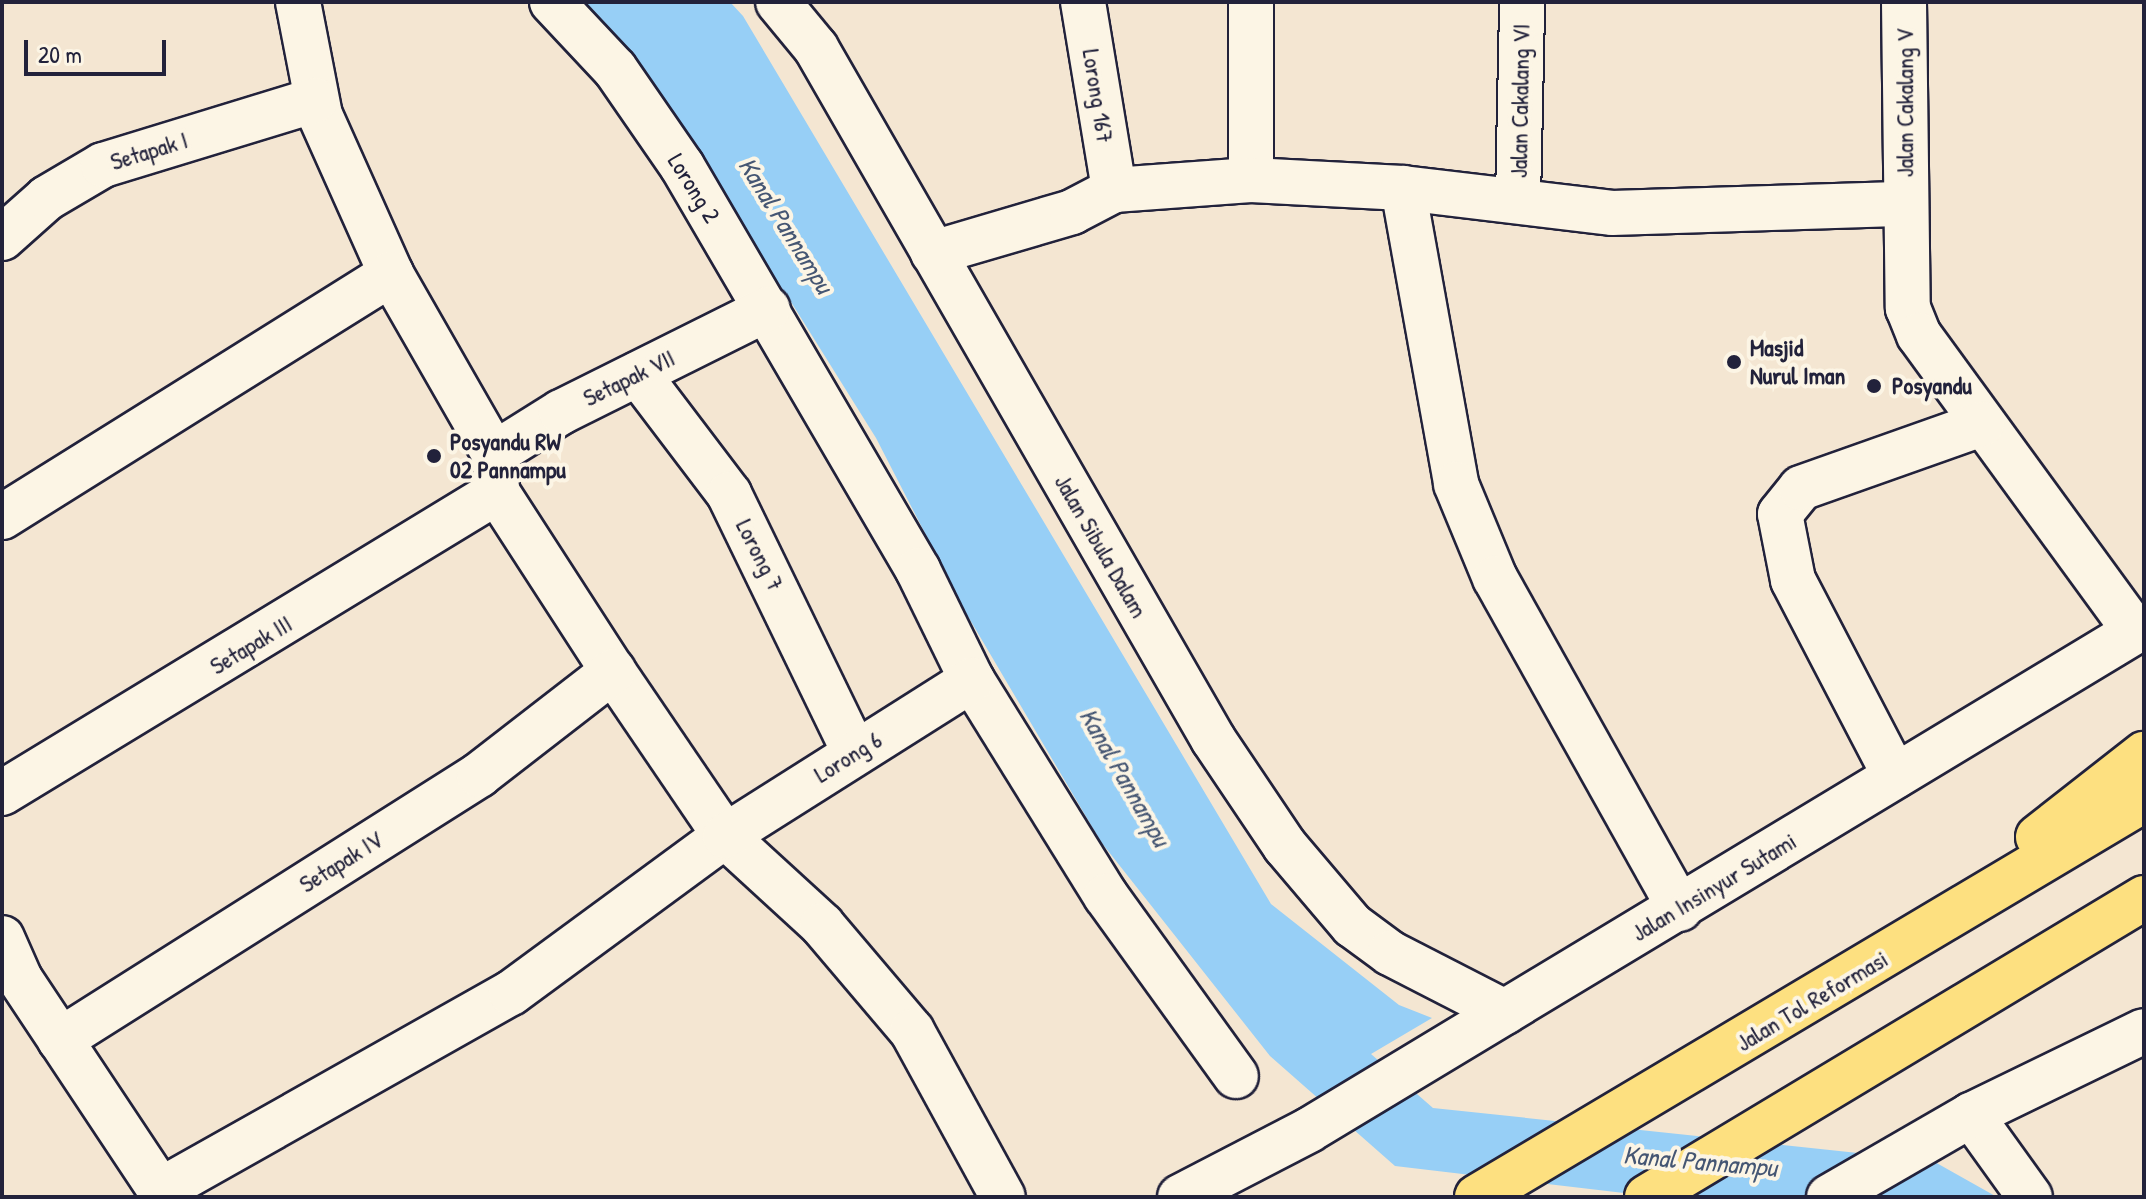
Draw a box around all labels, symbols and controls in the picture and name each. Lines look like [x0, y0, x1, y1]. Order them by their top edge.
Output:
scale bar [28, 24, 170, 74]
street label: Jalan Cakalang VI [1504, 24, 1536, 178]
street label: Jalan Cakalang V [1891, 29, 1919, 177]
text: 20 m [38, 38, 82, 70]
street label: Lorong 167 [1076, 47, 1120, 145]
street label: Setapak I [107, 126, 191, 176]
street label: Lorong 2 [662, 148, 726, 228]
water label: Kanal Pannampu [732, 151, 840, 299]
place label: Masjid Nurul Iman [1750, 334, 1845, 390]
street label: Setapak VII [579, 344, 679, 412]
marker: Masjid Nurul Iman [1725, 353, 1743, 371]
place label: Posyandu [1892, 372, 1972, 400]
marker: Posyandu [1863, 375, 1885, 397]
place label: Posyandu RW 02 Pannampu [450, 428, 566, 484]
marker: Posyandu RW 02 Pannampu [425, 447, 443, 465]
street label: Jalan Sibula Dalam [1048, 469, 1154, 623]
street label: Lorong 7 [730, 514, 790, 596]
street label: Setapak III [205, 609, 297, 681]
water label: Kanal Pannampu [1073, 702, 1177, 852]
street label: Lorong 6 [809, 725, 887, 789]
street label: Setapak IV [294, 825, 388, 899]
street label: Jalan Insinyur Sutami [1626, 827, 1802, 947]
street label: Jalan Tol Reformasi [1731, 944, 1893, 1058]
water label: Kanal Pannampu [1622, 1139, 1778, 1183]

